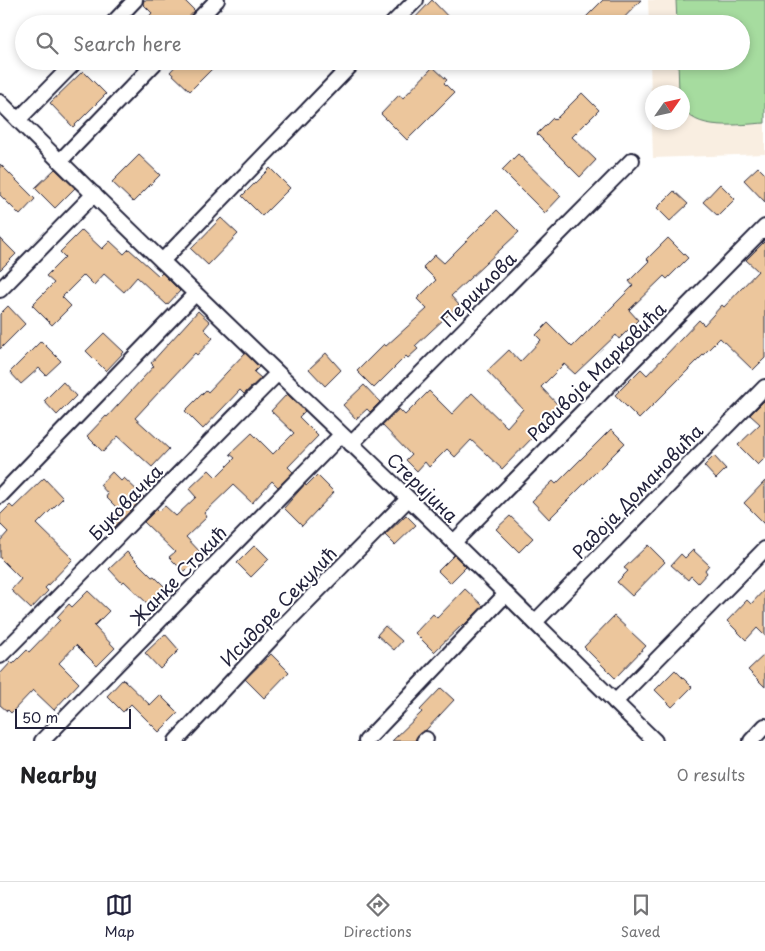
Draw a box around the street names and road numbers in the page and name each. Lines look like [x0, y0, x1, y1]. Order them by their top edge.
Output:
street label: Периклова [434, 245, 522, 333]
street label: Радивоја Марковића [520, 295, 672, 447]
street label: Радоја Домановића [565, 417, 709, 564]
street label: Стеријина [381, 446, 465, 529]
street label: Буковачка [82, 457, 169, 546]
street label: Жанке Стокић [123, 519, 232, 631]
street label: Исидоре Секулић [214, 540, 342, 672]

